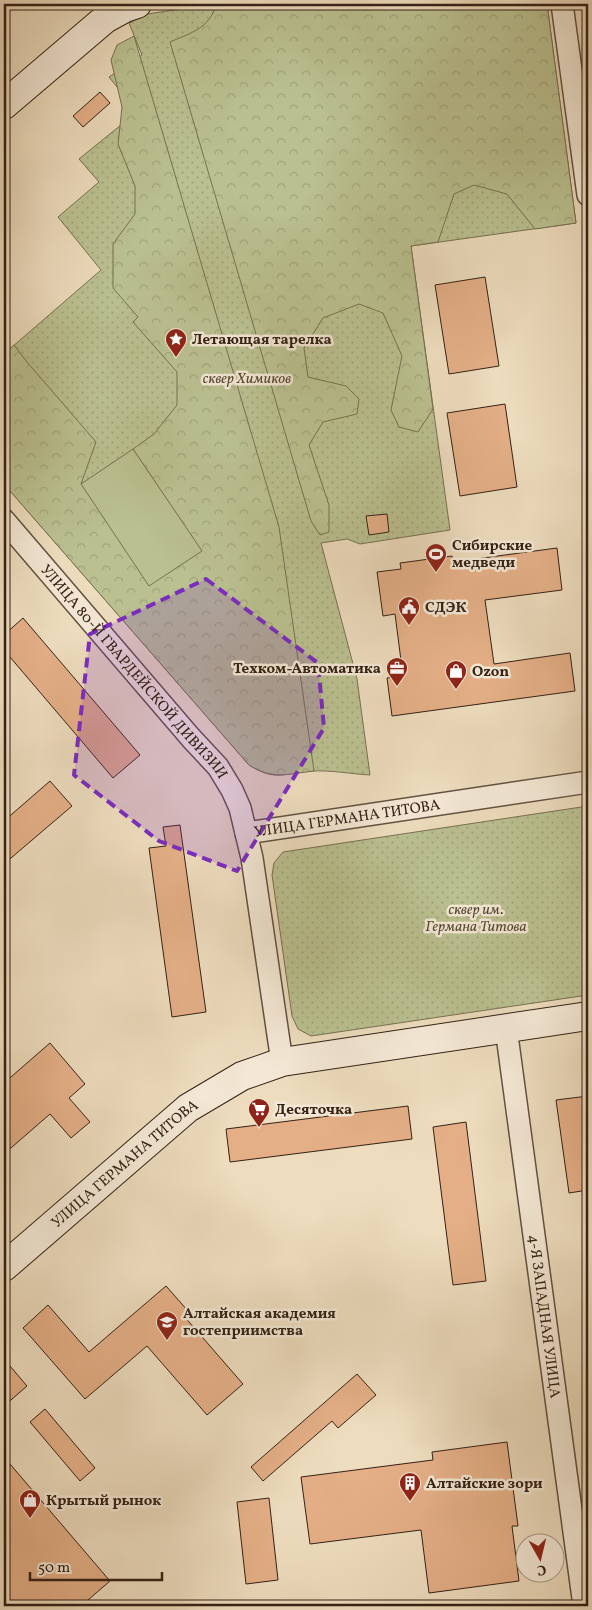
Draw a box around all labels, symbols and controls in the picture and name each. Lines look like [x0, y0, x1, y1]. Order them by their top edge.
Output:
place icon: Летающая тарелка [164, 327, 188, 358]
place label: Летающая тарелка [192, 330, 332, 351]
park label: сквер Химиков [203, 369, 291, 390]
place label: Сибирские медведи [452, 536, 532, 574]
sports icon: Сибирские медведи [424, 542, 448, 573]
street label: УЛИЦА 80-Й ГВАРДЕЙСКОЙ ДИВИЗИИ [35, 561, 232, 783]
public building icon: СДЭК [397, 595, 421, 626]
place label: СДЭК [425, 598, 466, 619]
office icon: Техком-Автоматика [385, 656, 409, 687]
place label: Техком-Автоматика [233, 659, 381, 680]
shop icon: Ozon [444, 659, 468, 690]
place label: Ozon [472, 662, 509, 683]
street label: УЛИЦА ГЕРМАНА ТИТОВА [253, 795, 442, 844]
park label: сквер им. Германа Титова [425, 900, 527, 938]
street label: УЛИЦА ГЕРМАНА ТИТОВА [47, 1095, 203, 1234]
supermarket icon: Десяточка [247, 1097, 271, 1128]
place label: Десяточка [275, 1100, 352, 1121]
street label: 4-Я ЗАПАДНАЯ УЛИЦА [522, 1233, 565, 1400]
place label: Алтайская академия гостеприимства [183, 1304, 336, 1342]
school or university icon: Алтайская академия гостеприимства [155, 1310, 179, 1341]
building icon: Алтайские зори [398, 1471, 422, 1502]
place label: Алтайские зори [426, 1474, 543, 1495]
shop icon: Крытый рынок [18, 1488, 42, 1519]
place label: Крытый рынок [46, 1491, 161, 1512]
north arrow [514, 1532, 564, 1582]
scale bar [30, 1550, 162, 1582]
text: 50 m [38, 1558, 70, 1579]
text: С [536, 1559, 547, 1579]

